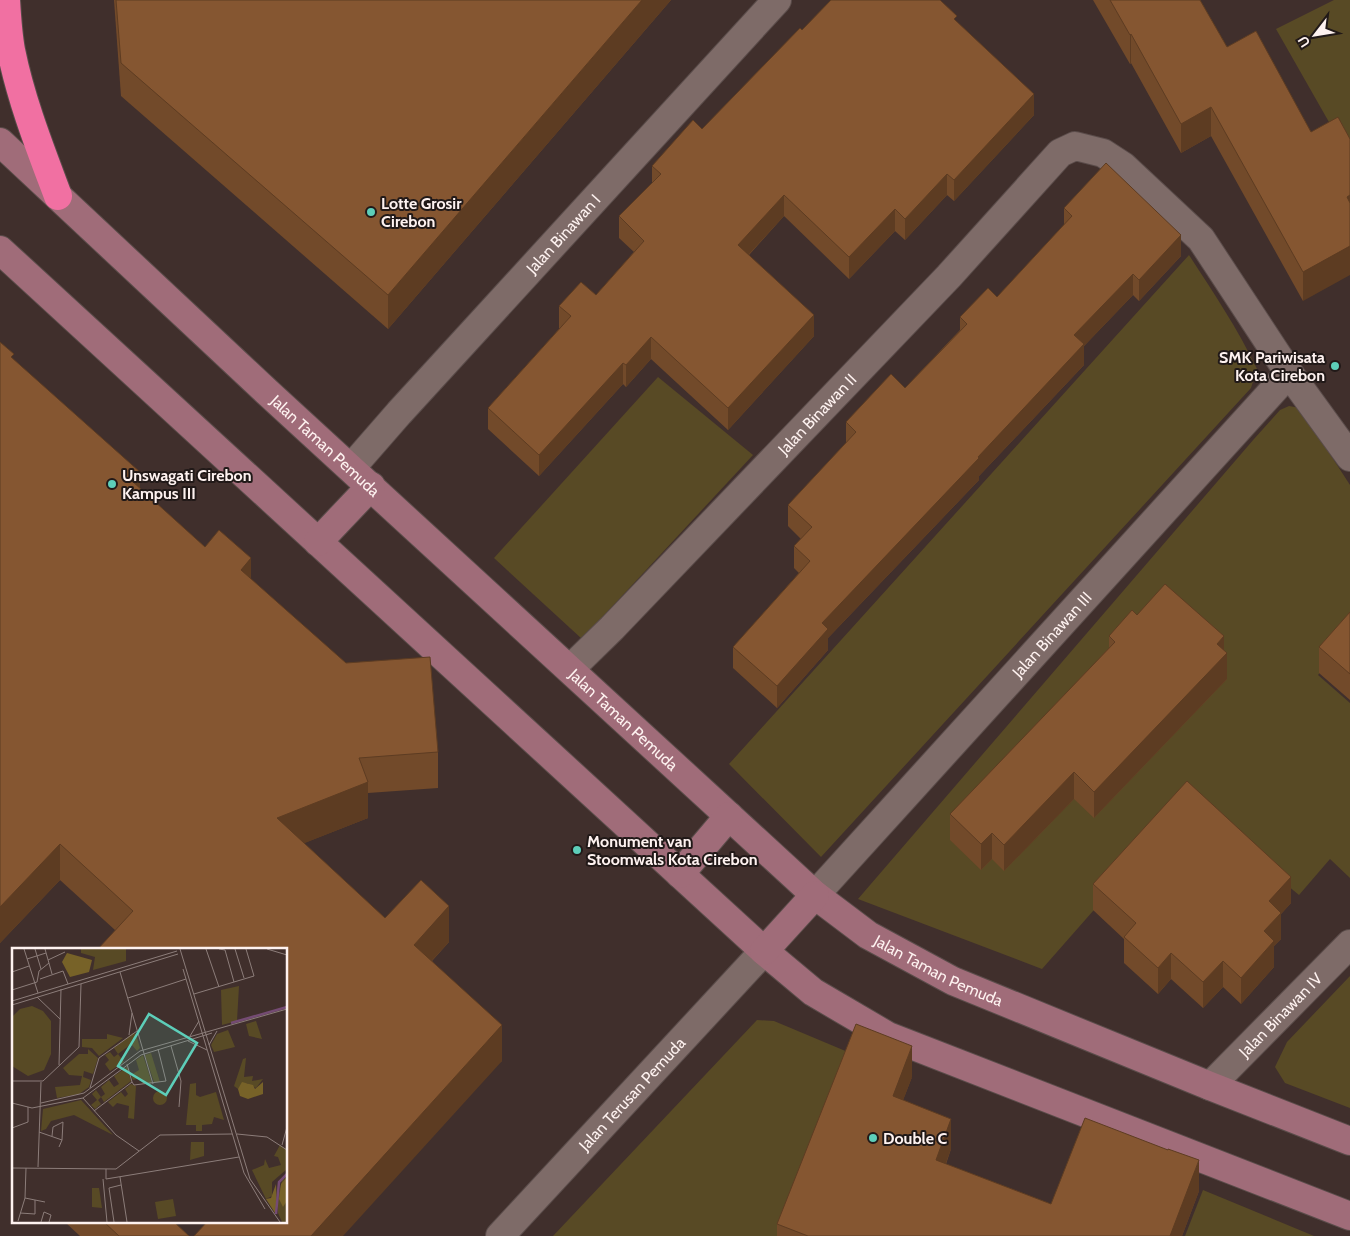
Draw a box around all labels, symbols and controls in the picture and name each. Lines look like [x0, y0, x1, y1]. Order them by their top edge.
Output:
north arrow [1290, 10, 1340, 60]
text: U [1294, 33, 1314, 51]
street label: Jalan Binawan I [521, 190, 604, 278]
place label: Lotte Grosir Cirebon [381, 194, 462, 231]
marker: Lotte Grosir Cirebon [365, 206, 377, 218]
place label: SMK Pariwisata Kota Cirebon [1219, 348, 1325, 385]
marker: SMK Pariwisata Kota Cirebon [1329, 360, 1341, 372]
street label: Jalan Binawan II [773, 369, 860, 459]
street label: Jalan Taman Pemuda [266, 390, 384, 501]
place label: Unswagati Cirebon Kampus III [122, 466, 252, 503]
marker: Unswagati Cirebon Kampus III [106, 478, 118, 490]
street label: Jalan Binawan III [1007, 588, 1095, 682]
street label: Jalan Taman Pemuda [565, 664, 682, 774]
place label: Monument van Stoomwals Kota Cirebon [587, 832, 758, 869]
marker: Monument van Stoomwals Kota Cirebon [571, 844, 583, 856]
street label: Jalan Taman Pemuda [870, 930, 1006, 1010]
inset map [12, 948, 288, 1224]
street label: Jalan Binawan IV [1234, 969, 1326, 1062]
street label: Jalan Terusan Pemuda [574, 1033, 689, 1155]
place label: Double C [883, 1129, 947, 1148]
marker: Double C [867, 1132, 879, 1144]

